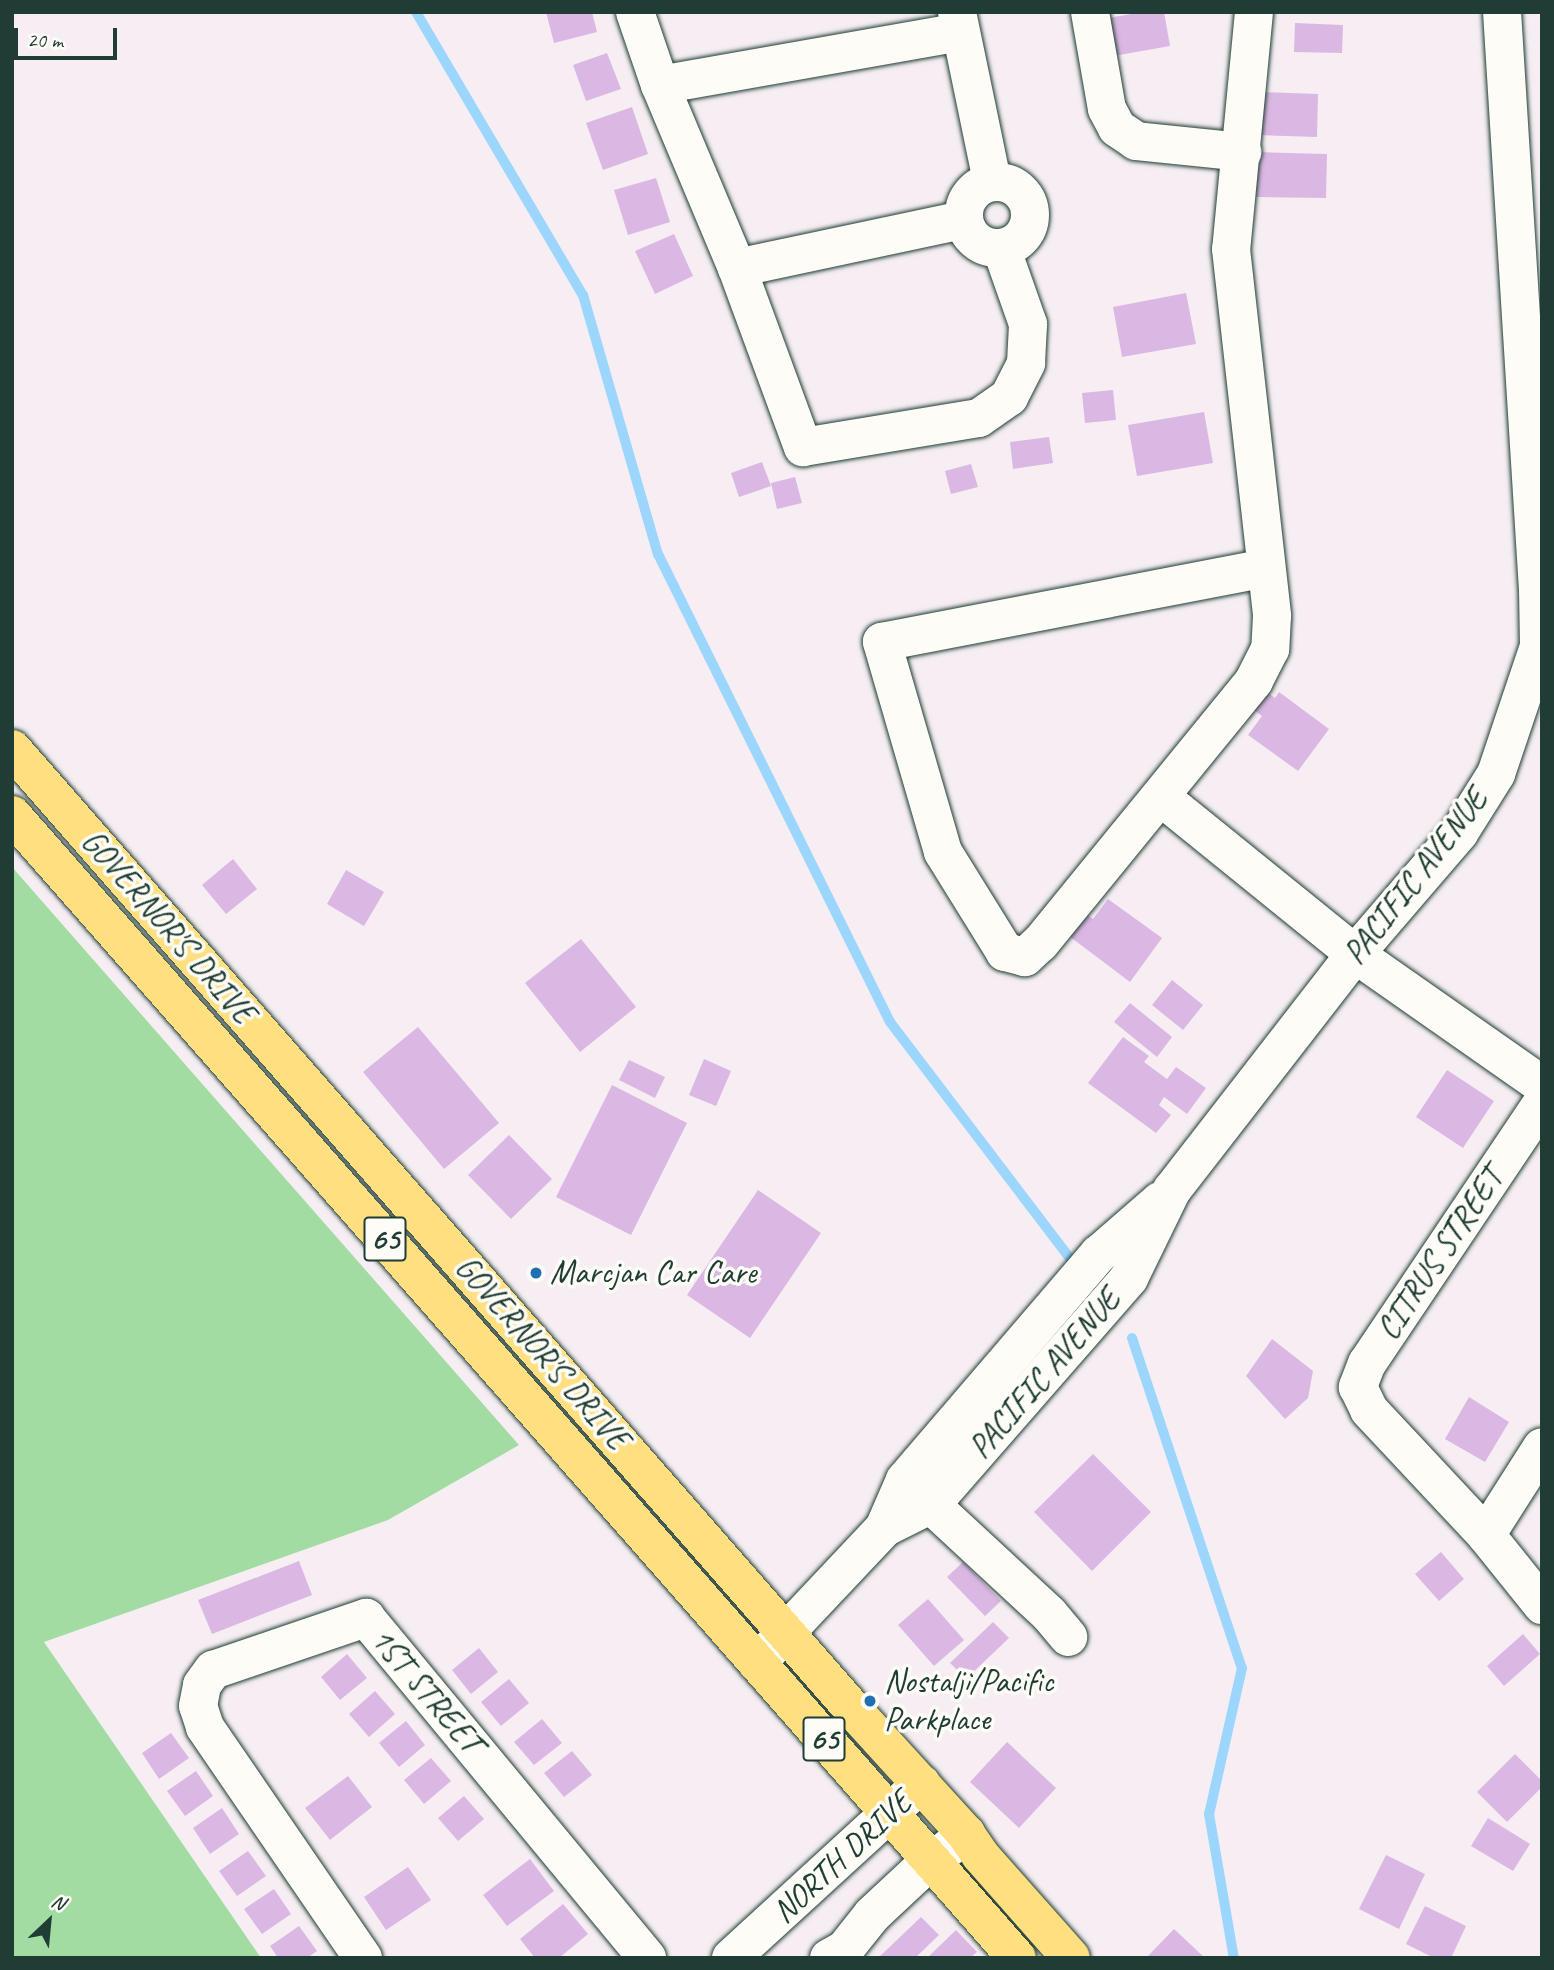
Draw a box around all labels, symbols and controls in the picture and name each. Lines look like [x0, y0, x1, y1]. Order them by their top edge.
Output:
scale bar [18, 14, 121, 58]
text: 20 m [27, 27, 63, 53]
street label: PACIFIC AVENUE [1335, 781, 1497, 973]
street label: GOVERNOR'S DRIVE [73, 822, 263, 1032]
street label: CITRUS STREET [1368, 1161, 1512, 1347]
road number: 65 [362, 1210, 408, 1268]
street label: GOVERNOR'S DRIVE [447, 1248, 637, 1458]
place label: Marcjan Car Care [550, 1253, 757, 1293]
marker: Marcjan Car Care [528, 1265, 544, 1281]
street label: PACIFIC AVENUE [961, 1281, 1129, 1467]
street label: 1ST STREET [362, 1620, 490, 1762]
place label: Nostalji/Pacific Parkplace [884, 1662, 1053, 1740]
marker: Nostalji/Pacific Parkplace [862, 1693, 878, 1709]
road number: 65 [801, 1710, 847, 1768]
street label: NORTH DRIVE [764, 1782, 920, 1932]
north arrow [14, 1886, 84, 1956]
text: N [48, 1889, 69, 1915]

